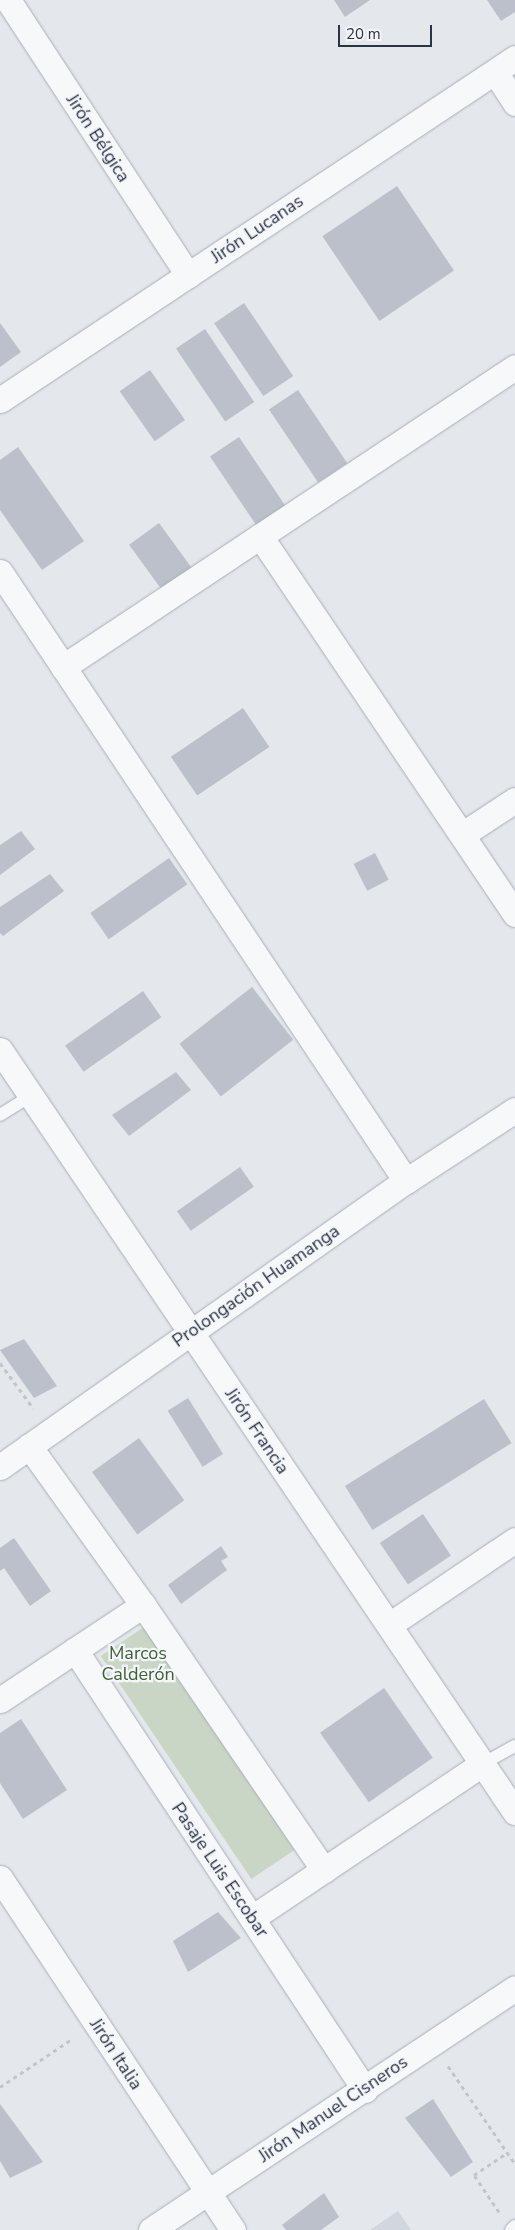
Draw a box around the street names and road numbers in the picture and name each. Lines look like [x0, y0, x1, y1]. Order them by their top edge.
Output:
street label: Jirón Bélgica [62, 90, 134, 186]
street label: Jirón Lucanas [207, 190, 307, 268]
street label: Prolongación Huamanga [168, 1220, 344, 1352]
street label: Jirón Francia [220, 1384, 294, 1478]
street label: Pasaje Luis Escobar [167, 1798, 273, 1942]
street label: Jirón Italia [85, 2014, 147, 2094]
street label: Jirón Manuel Cisneros [254, 2051, 412, 2167]

